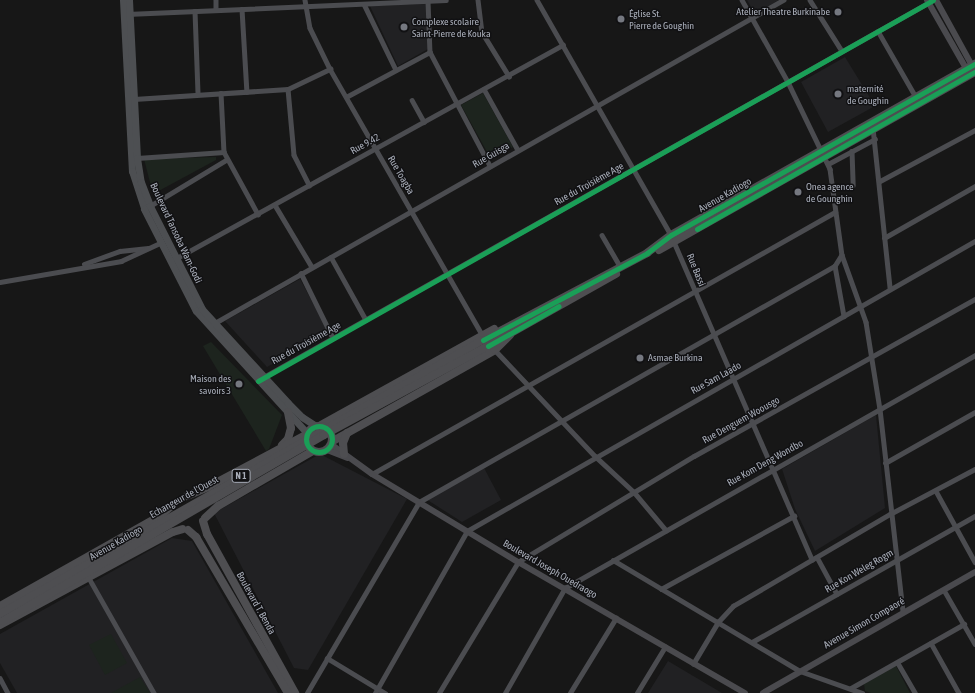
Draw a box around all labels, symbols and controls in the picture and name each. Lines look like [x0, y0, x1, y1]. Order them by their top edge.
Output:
place label: Atelier Theatre Burkinabe [736, 6, 830, 18]
place label: Église St. Pierre de Goughin [629, 7, 694, 30]
marker: Atelier Theatre Burkinabe [833, 7, 843, 17]
marker: Église St. Pierre de Goughin [616, 14, 626, 24]
place label: Complexe scolaire Saint-Pierre de Kouka [412, 15, 491, 38]
marker: Complexe scolaire Saint-Pierre de Kouka [399, 22, 409, 32]
place label: maternité de Goughin [847, 82, 889, 106]
marker: maternité de Goughin [832, 88, 844, 100]
street label: Rue 9.42 [348, 131, 382, 157]
street label: Rue Guisga [470, 140, 512, 170]
street label: Rue Toagba [385, 154, 417, 196]
street label: Rue du Troisième Age [552, 160, 626, 208]
street label: Avenue Kadiogo [696, 175, 754, 215]
place label: Onea agence de Gounghin [806, 180, 854, 204]
street label: Boulevard Tansoba Wam-Godi [147, 181, 205, 285]
marker: Onea agence de Gounghin [793, 187, 803, 197]
street label: Rue Bassi [684, 252, 708, 288]
street label: Rue du Troisième Age [269, 319, 343, 367]
place label: Asmae Burkina [648, 352, 703, 364]
marker: Asmae Burkina [635, 353, 645, 363]
street label: Rue Sam Laado [689, 359, 743, 397]
place label: Maison des savoirs 3 [190, 372, 231, 396]
marker: Maison des savoirs 3 [234, 379, 244, 389]
street label: Rue Denguem Woousgo [700, 394, 782, 446]
street label: Rue Kom Deng Wondbo [725, 437, 805, 489]
road number: N 1 [231, 469, 251, 483]
street label: Echangeur de l'Ouest [148, 473, 220, 521]
street label: Avenue Kadiogo [87, 523, 145, 563]
street label: Boulevard Joseph Ouedraogo [501, 537, 599, 601]
street label: Rue Kon Weleg Rogm [823, 547, 895, 595]
street label: Boulevard T. Benda [234, 570, 278, 636]
street label: Avenue Simon Compaoré [821, 595, 907, 651]

